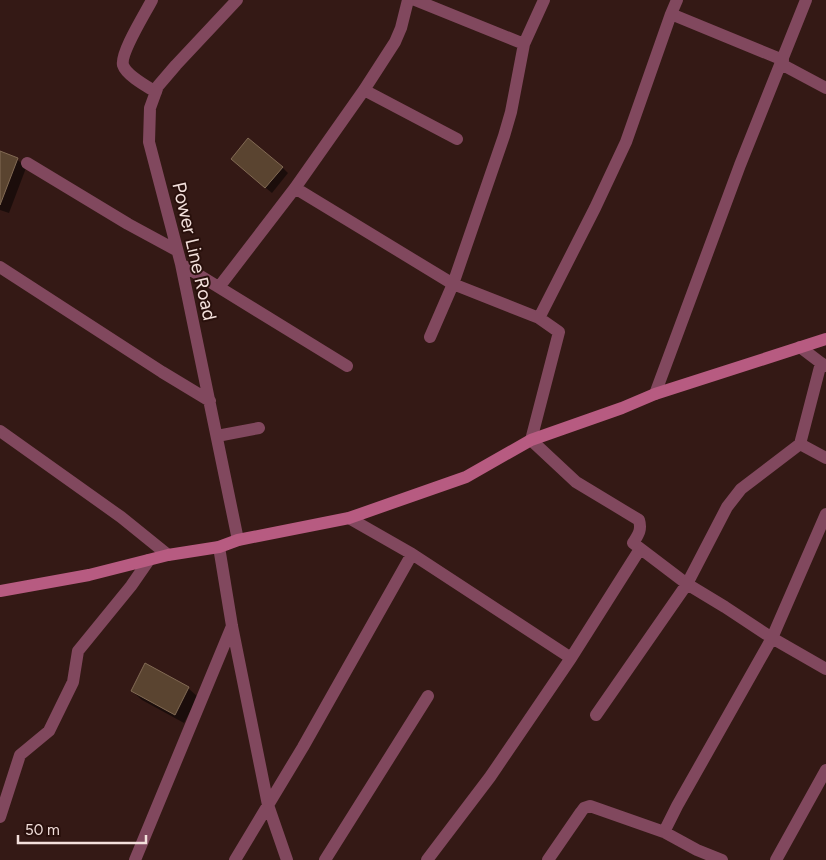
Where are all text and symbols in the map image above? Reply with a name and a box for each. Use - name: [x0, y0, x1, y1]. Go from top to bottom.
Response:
- street label: Power Line Road: [167, 180, 222, 323]
- scale bar: [18, 812, 145, 844]
- text: 50 m: [25, 821, 60, 839]

